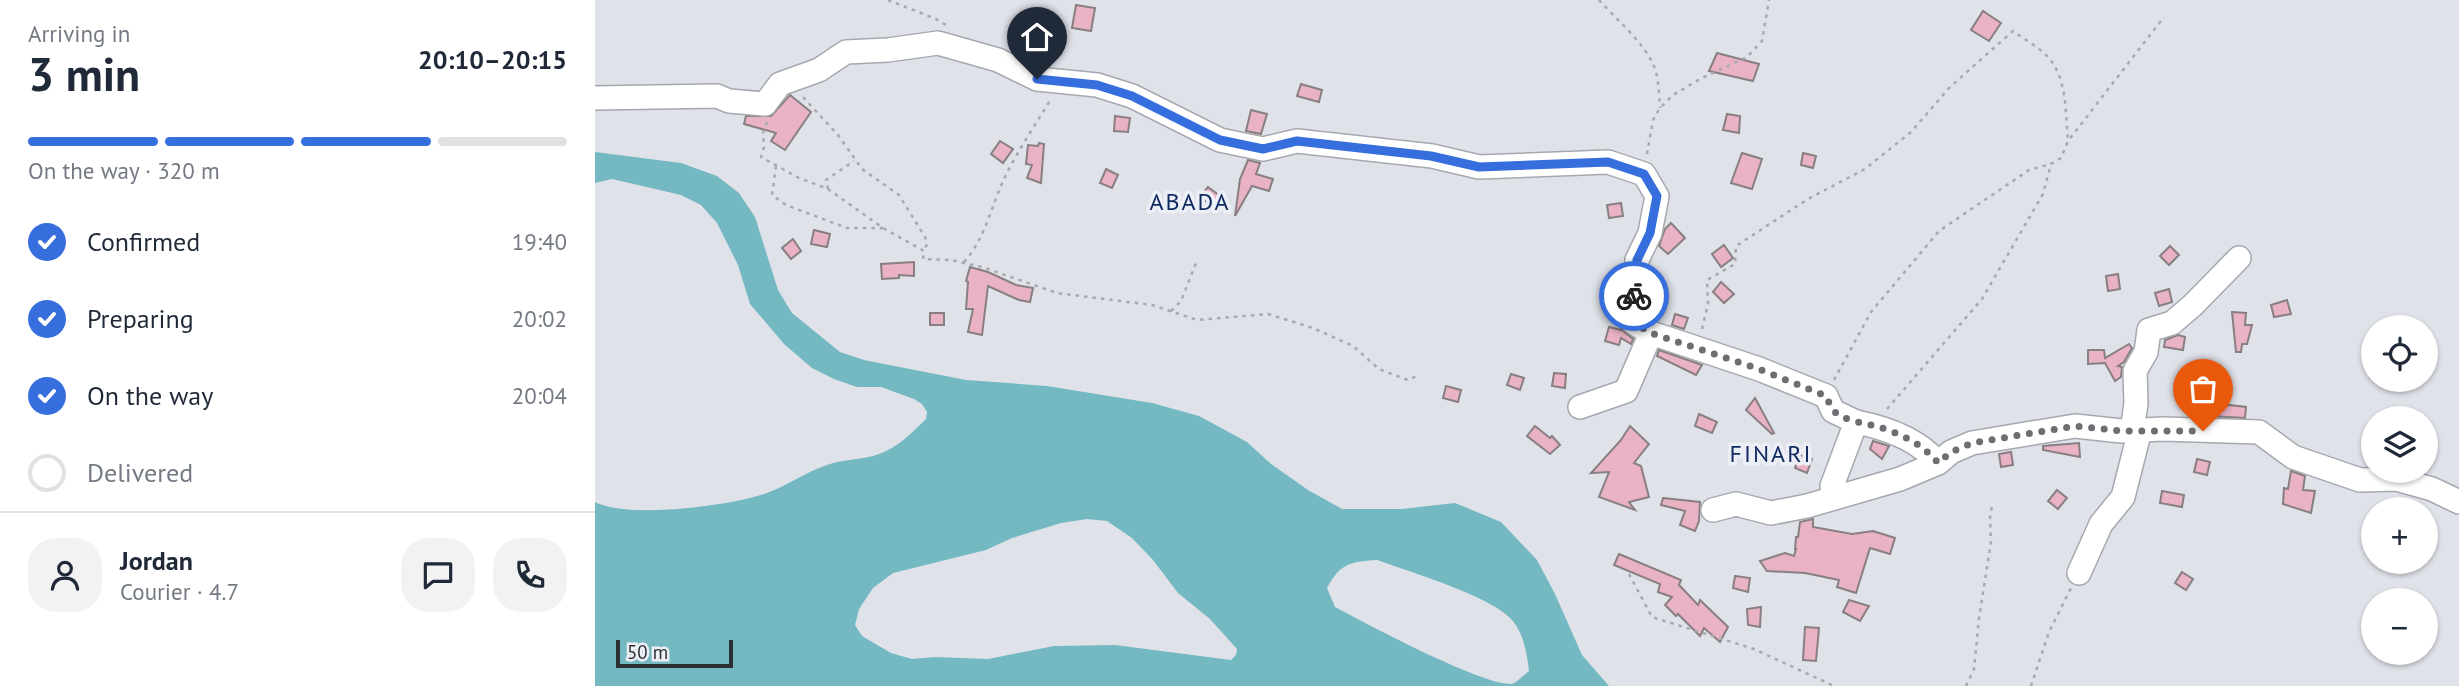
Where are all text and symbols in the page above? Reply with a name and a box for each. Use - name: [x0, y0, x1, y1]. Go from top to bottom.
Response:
- pin: [1007, 7, 1067, 79]
- icon: home: [1018, 18, 1056, 56]
- text: Arriving in: [28, 19, 130, 48]
- text: 20:10–20:15: [418, 43, 567, 76]
- text: 3 min: [28, 44, 140, 104]
- text: On the way · 320 m: [28, 156, 220, 185]
- district label: ABADA: [1149, 186, 1231, 217]
- icon: check: [28, 223, 66, 261]
- text: Confirmed: [87, 225, 200, 258]
- text: 19:40: [512, 227, 567, 256]
- courier: [1599, 261, 1669, 331]
- icon: bike: [1615, 277, 1653, 315]
- icon: check: [28, 300, 66, 338]
- text: Preparing: [87, 302, 194, 335]
- text: 20:02: [512, 304, 567, 333]
- map controls: [2361, 315, 2438, 665]
- button: locate: [2361, 315, 2438, 392]
- pin: [2173, 359, 2233, 431]
- icon: bag: [2184, 370, 2222, 408]
- icon: check: [28, 377, 66, 415]
- text: On the way: [87, 379, 213, 412]
- text: 20:04: [512, 381, 567, 410]
- button: layers: [2361, 406, 2438, 483]
- district label: FINARI: [1730, 438, 1812, 469]
- text: Delivered: [87, 456, 193, 489]
- button: +: [2361, 497, 2438, 574]
- button: person: [28, 538, 102, 612]
- button: chat: [401, 538, 475, 612]
- button: phone: [493, 538, 567, 612]
- text: Jordan: [120, 544, 193, 577]
- text: Courier · 4.7: [120, 577, 239, 606]
- button: −: [2361, 588, 2438, 665]
- scale bar: [616, 637, 733, 669]
- text: 50 m: [627, 640, 668, 664]

